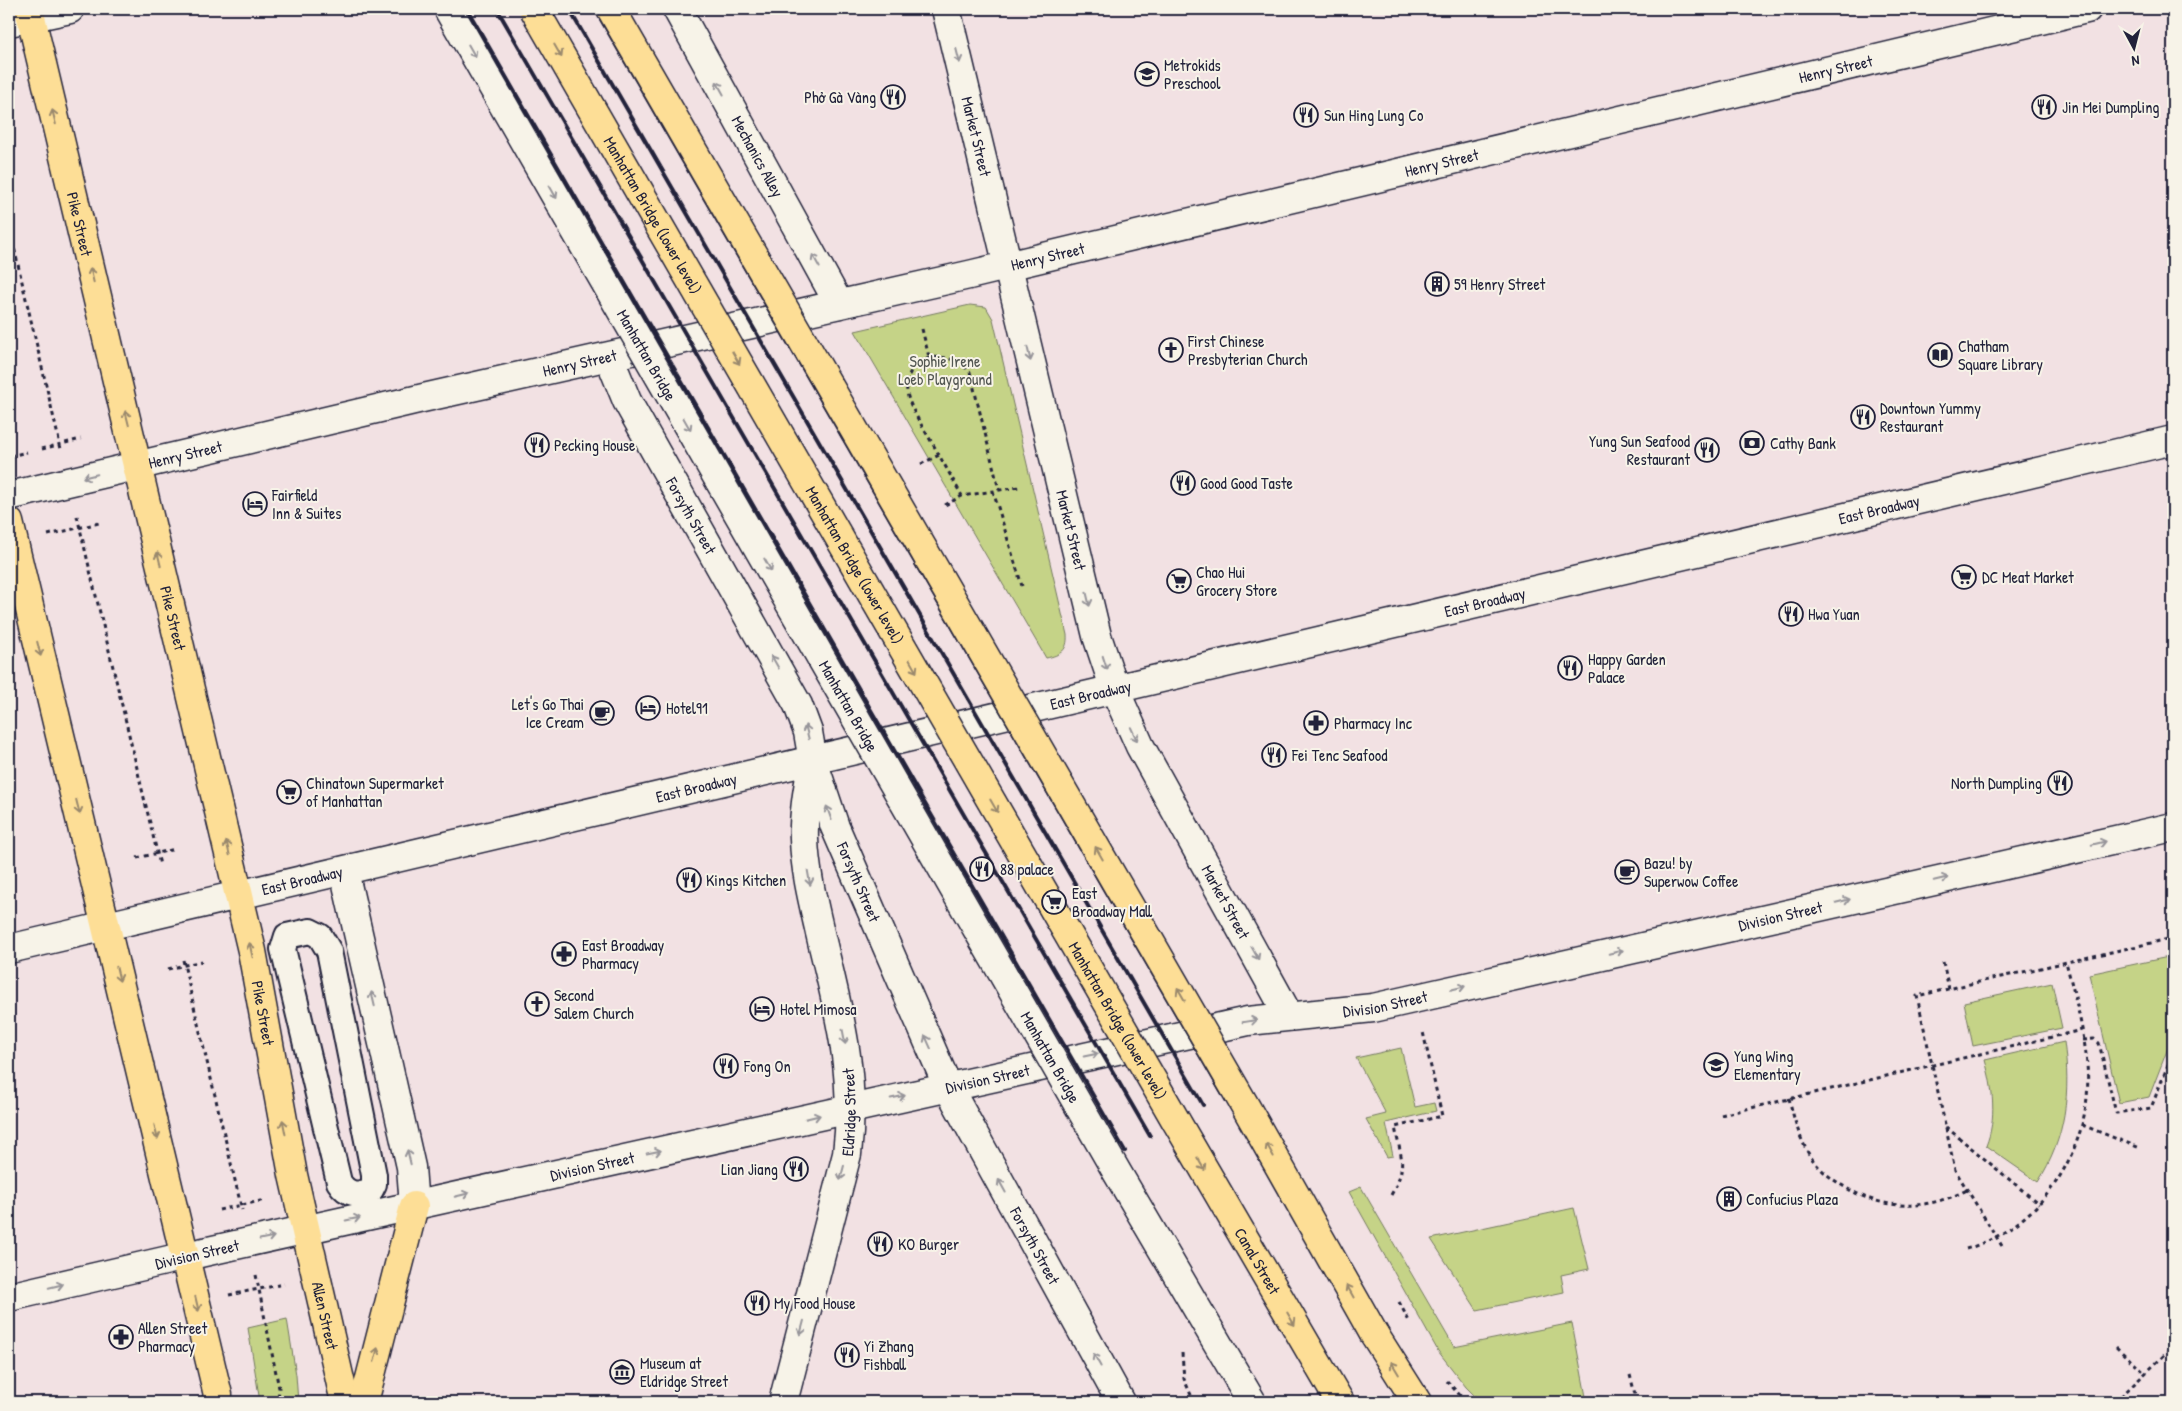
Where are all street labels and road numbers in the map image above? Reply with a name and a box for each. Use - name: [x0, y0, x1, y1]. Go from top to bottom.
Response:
- street label: Henry Street: [1797, 49, 1875, 88]
- street label: Market Street: [956, 94, 997, 179]
- street label: Mechanics Alley: [727, 112, 789, 201]
- street label: Manhattan Bridge (lower level): [599, 132, 707, 298]
- street label: Henry Street: [1403, 143, 1481, 182]
- street label: Pike Street: [62, 190, 98, 259]
- street label: Henry Street: [1009, 237, 1087, 276]
- street label: Manhattan Bridge: [612, 305, 682, 405]
- street label: Henry Street: [541, 344, 619, 382]
- street label: Henry Street: [146, 435, 225, 474]
- street label: Forsyth Street: [661, 472, 722, 558]
- street label: Manhattan Bridge (lower level): [801, 482, 909, 648]
- street label: Market Street: [1051, 488, 1092, 573]
- street label: East Broadway: [1836, 489, 1922, 529]
- street label: East Broadway: [1442, 582, 1528, 622]
- street label: Pike Street: [155, 584, 192, 653]
- street label: Manhattan Bridge: [814, 656, 884, 756]
- street label: East Broadway: [1048, 674, 1133, 715]
- street label: East Broadway: [654, 767, 739, 808]
- street label: Forsyth Street: [831, 838, 886, 926]
- street label: East Broadway: [259, 860, 345, 900]
- street label: Market Street: [1197, 861, 1255, 943]
- street label: Division Street: [1736, 896, 1825, 936]
- street label: Manhattan Bridge (lower level): [1064, 938, 1172, 1103]
- street label: Pike Street: [247, 979, 280, 1048]
- street label: Division Street: [1342, 985, 1430, 1022]
- street label: Manhattan Bridge: [1016, 1007, 1086, 1107]
- street label: Division Street: [943, 1059, 1032, 1099]
- street label: Eldridge Street: [836, 1067, 861, 1157]
- street label: Division Street: [548, 1146, 637, 1186]
- street label: Forsyth Street: [1005, 1202, 1065, 1289]
- street label: Canal Street: [1230, 1223, 1286, 1299]
- street label: Division Street: [153, 1234, 242, 1274]
- street label: Allen Street: [307, 1279, 344, 1352]

